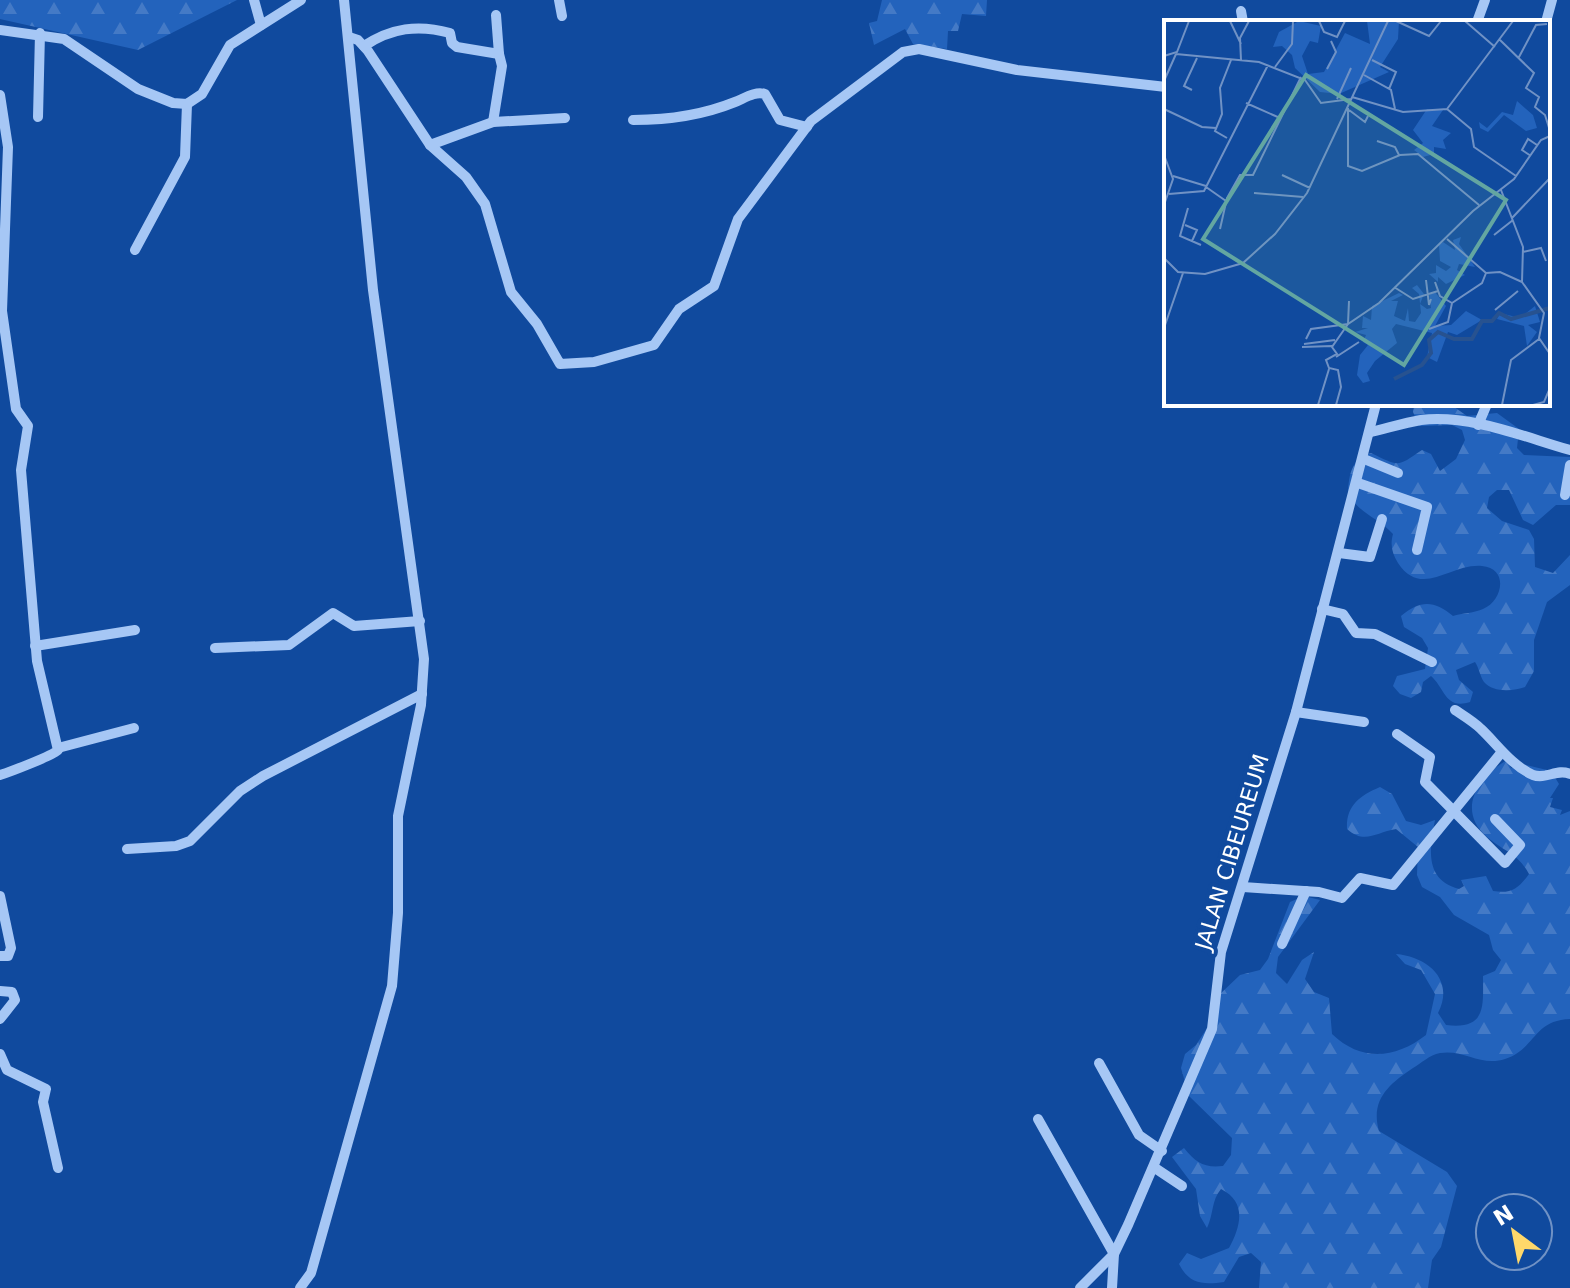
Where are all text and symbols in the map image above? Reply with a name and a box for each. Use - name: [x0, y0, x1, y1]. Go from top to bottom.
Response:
- inset map: [1164, 20, 1550, 406]
- street label: JALAN CIBEUREUM: [1190, 751, 1274, 955]
- north arrow: [1474, 1192, 1554, 1272]
- text: N: [1489, 1200, 1518, 1231]

